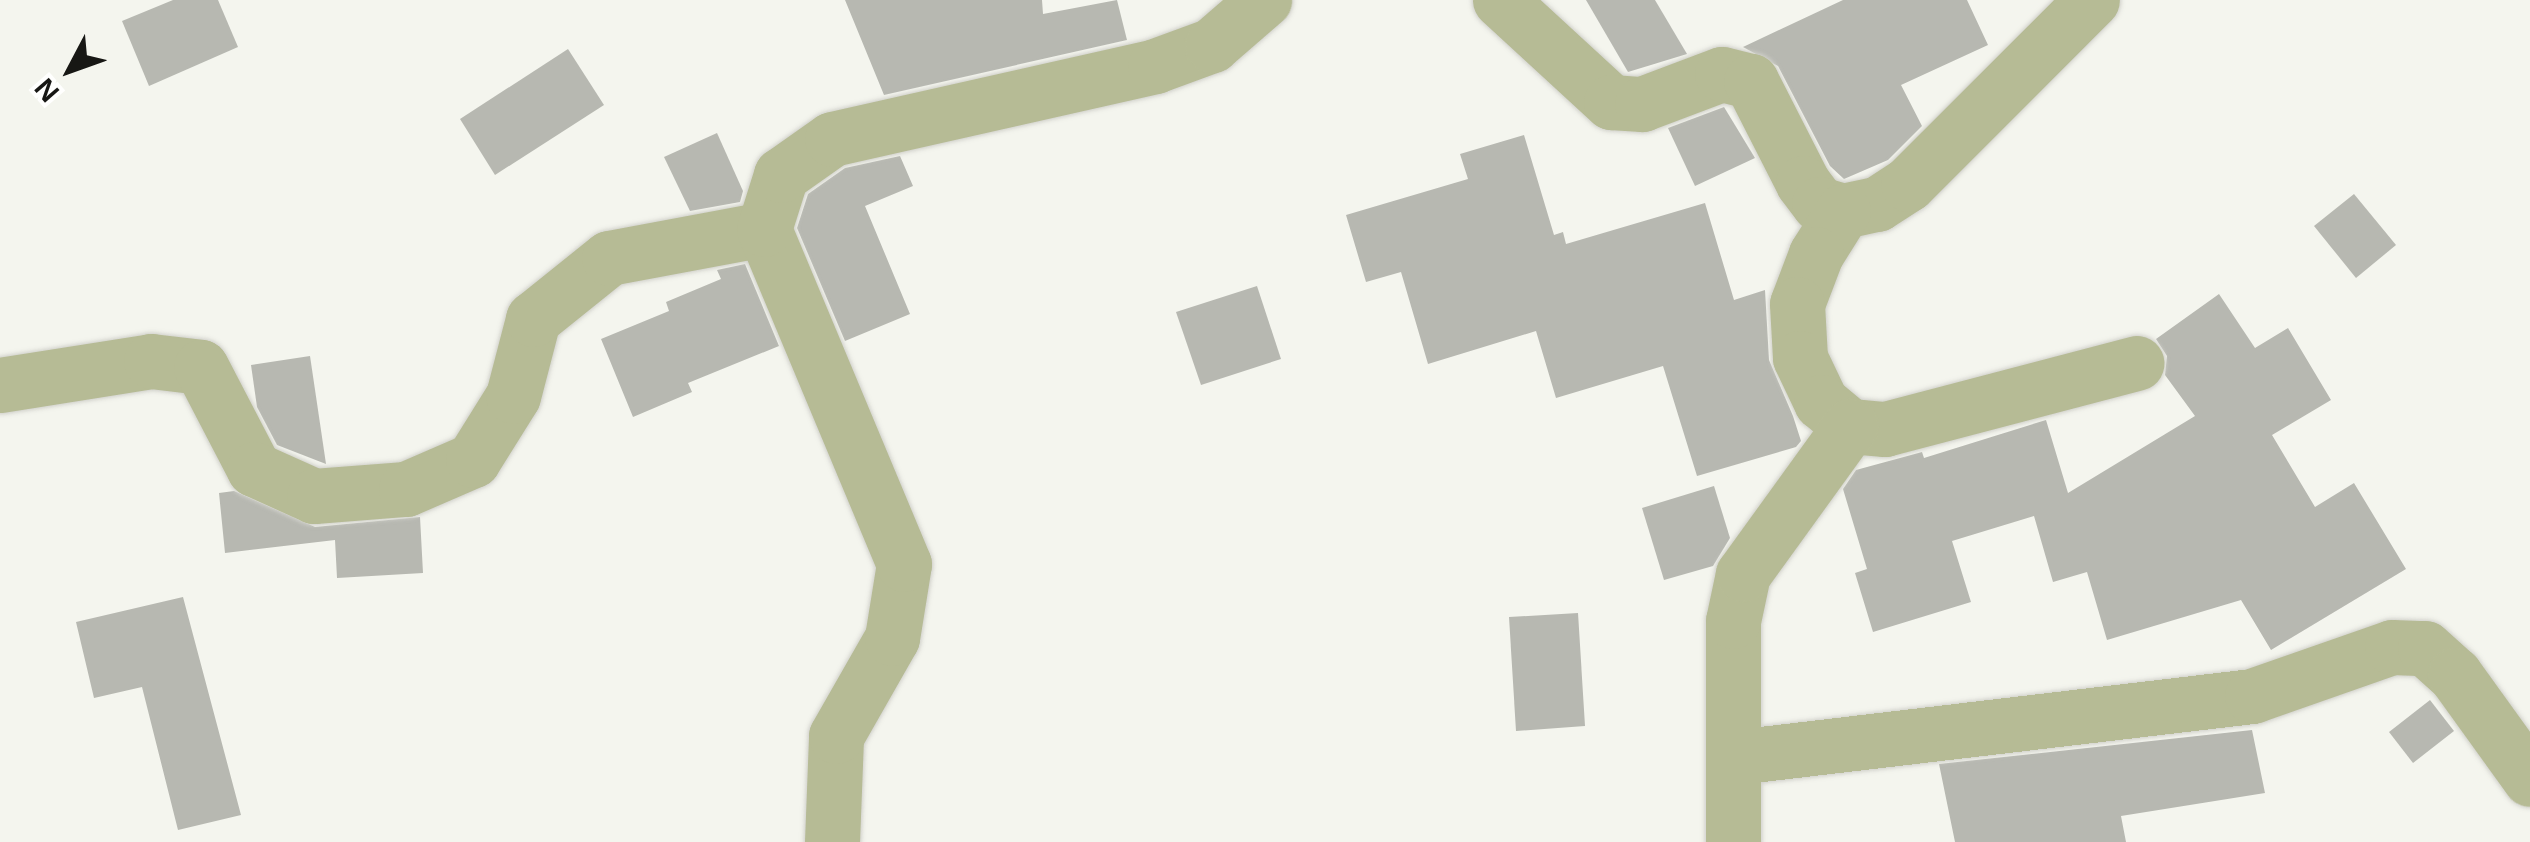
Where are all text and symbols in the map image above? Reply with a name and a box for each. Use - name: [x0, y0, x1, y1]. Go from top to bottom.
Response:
- north arrow: [20, 20, 120, 120]
- text: N: [29, 72, 65, 108]

